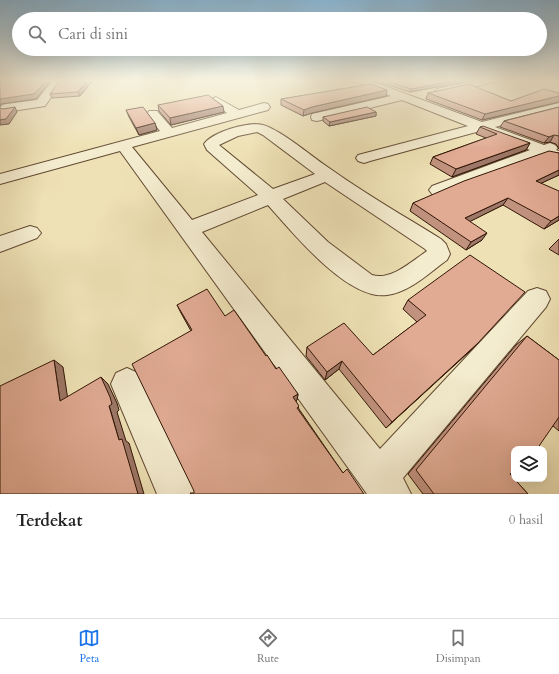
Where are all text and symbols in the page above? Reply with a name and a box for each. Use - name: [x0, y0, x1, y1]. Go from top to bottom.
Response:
- search box: [12, 12, 547, 56]
- icon: search: [26, 23, 48, 45]
- text: Cari di sini: [58, 24, 128, 44]
- map controls: [511, 446, 547, 482]
- button: layers: [511, 446, 547, 482]
- text: Terdekat: [16, 509, 82, 532]
- text: 0 hasil: [509, 511, 543, 529]
- tab: Peta: [78, 627, 100, 666]
- tab: Rute: [257, 627, 279, 666]
- tab: Disimpan: [436, 627, 481, 666]

